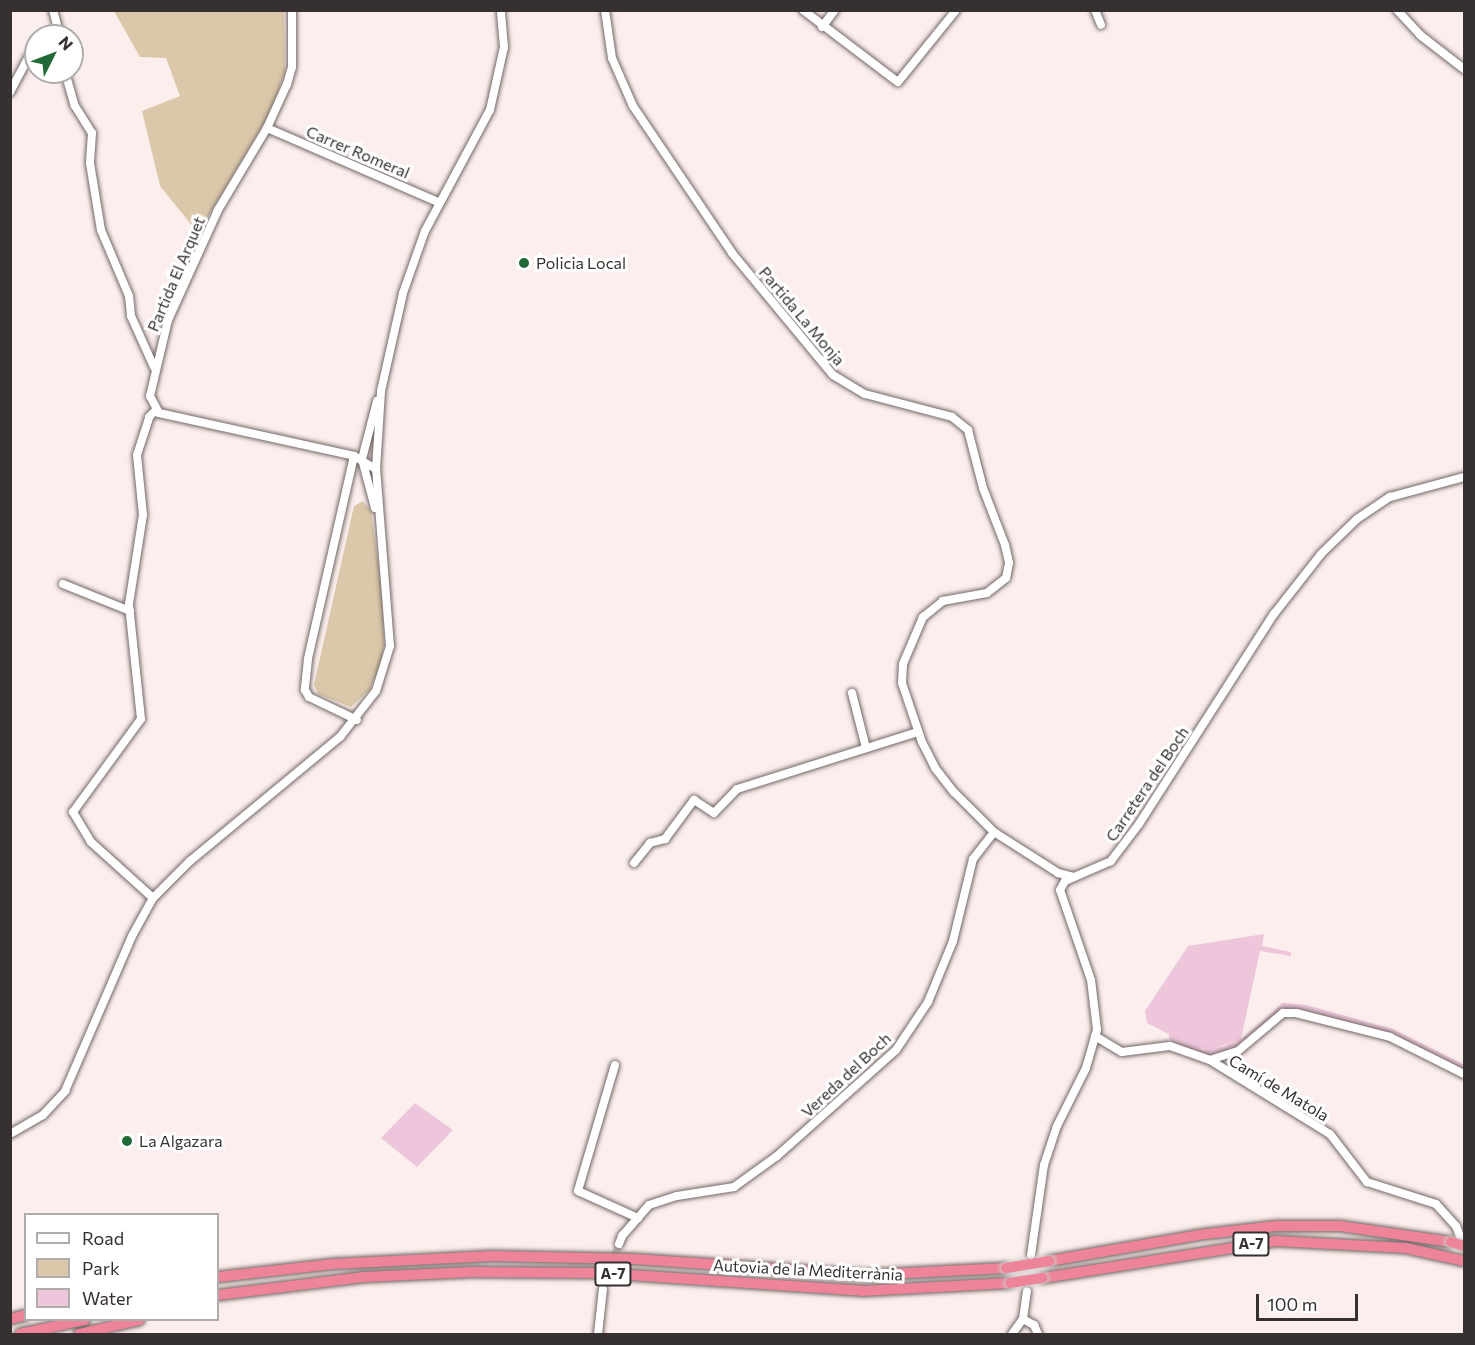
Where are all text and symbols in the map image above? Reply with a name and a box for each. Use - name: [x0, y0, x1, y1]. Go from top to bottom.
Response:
- north arrow: [24, 24, 84, 84]
- text: N: [55, 32, 77, 54]
- street label: Carrer Romeral: [303, 122, 413, 182]
- street label: Partida El Arquet: [143, 214, 209, 334]
- place label: Policia Local: [536, 253, 626, 273]
- marker: Policia Local: [517, 256, 531, 270]
- street label: Partida La Monja: [755, 263, 849, 369]
- street label: Carretera del Boch: [1101, 723, 1193, 845]
- street label: Vereda del Boch: [797, 1029, 895, 1121]
- street label: Camí de Matola: [1226, 1051, 1332, 1125]
- place label: La Algazara: [139, 1131, 223, 1151]
- marker: La Algazara: [120, 1134, 134, 1148]
- legend: [24, 1213, 219, 1321]
- text: Road: [82, 1227, 124, 1249]
- road number: A-7: [1232, 1232, 1270, 1256]
- street label: Autovia de la Mediterrània: [713, 1255, 903, 1285]
- text: Park: [82, 1257, 120, 1279]
- road number: A-7: [594, 1262, 632, 1286]
- scale bar: [1259, 1282, 1361, 1320]
- text: Water: [82, 1287, 133, 1309]
- text: 100 m: [1267, 1293, 1317, 1315]

